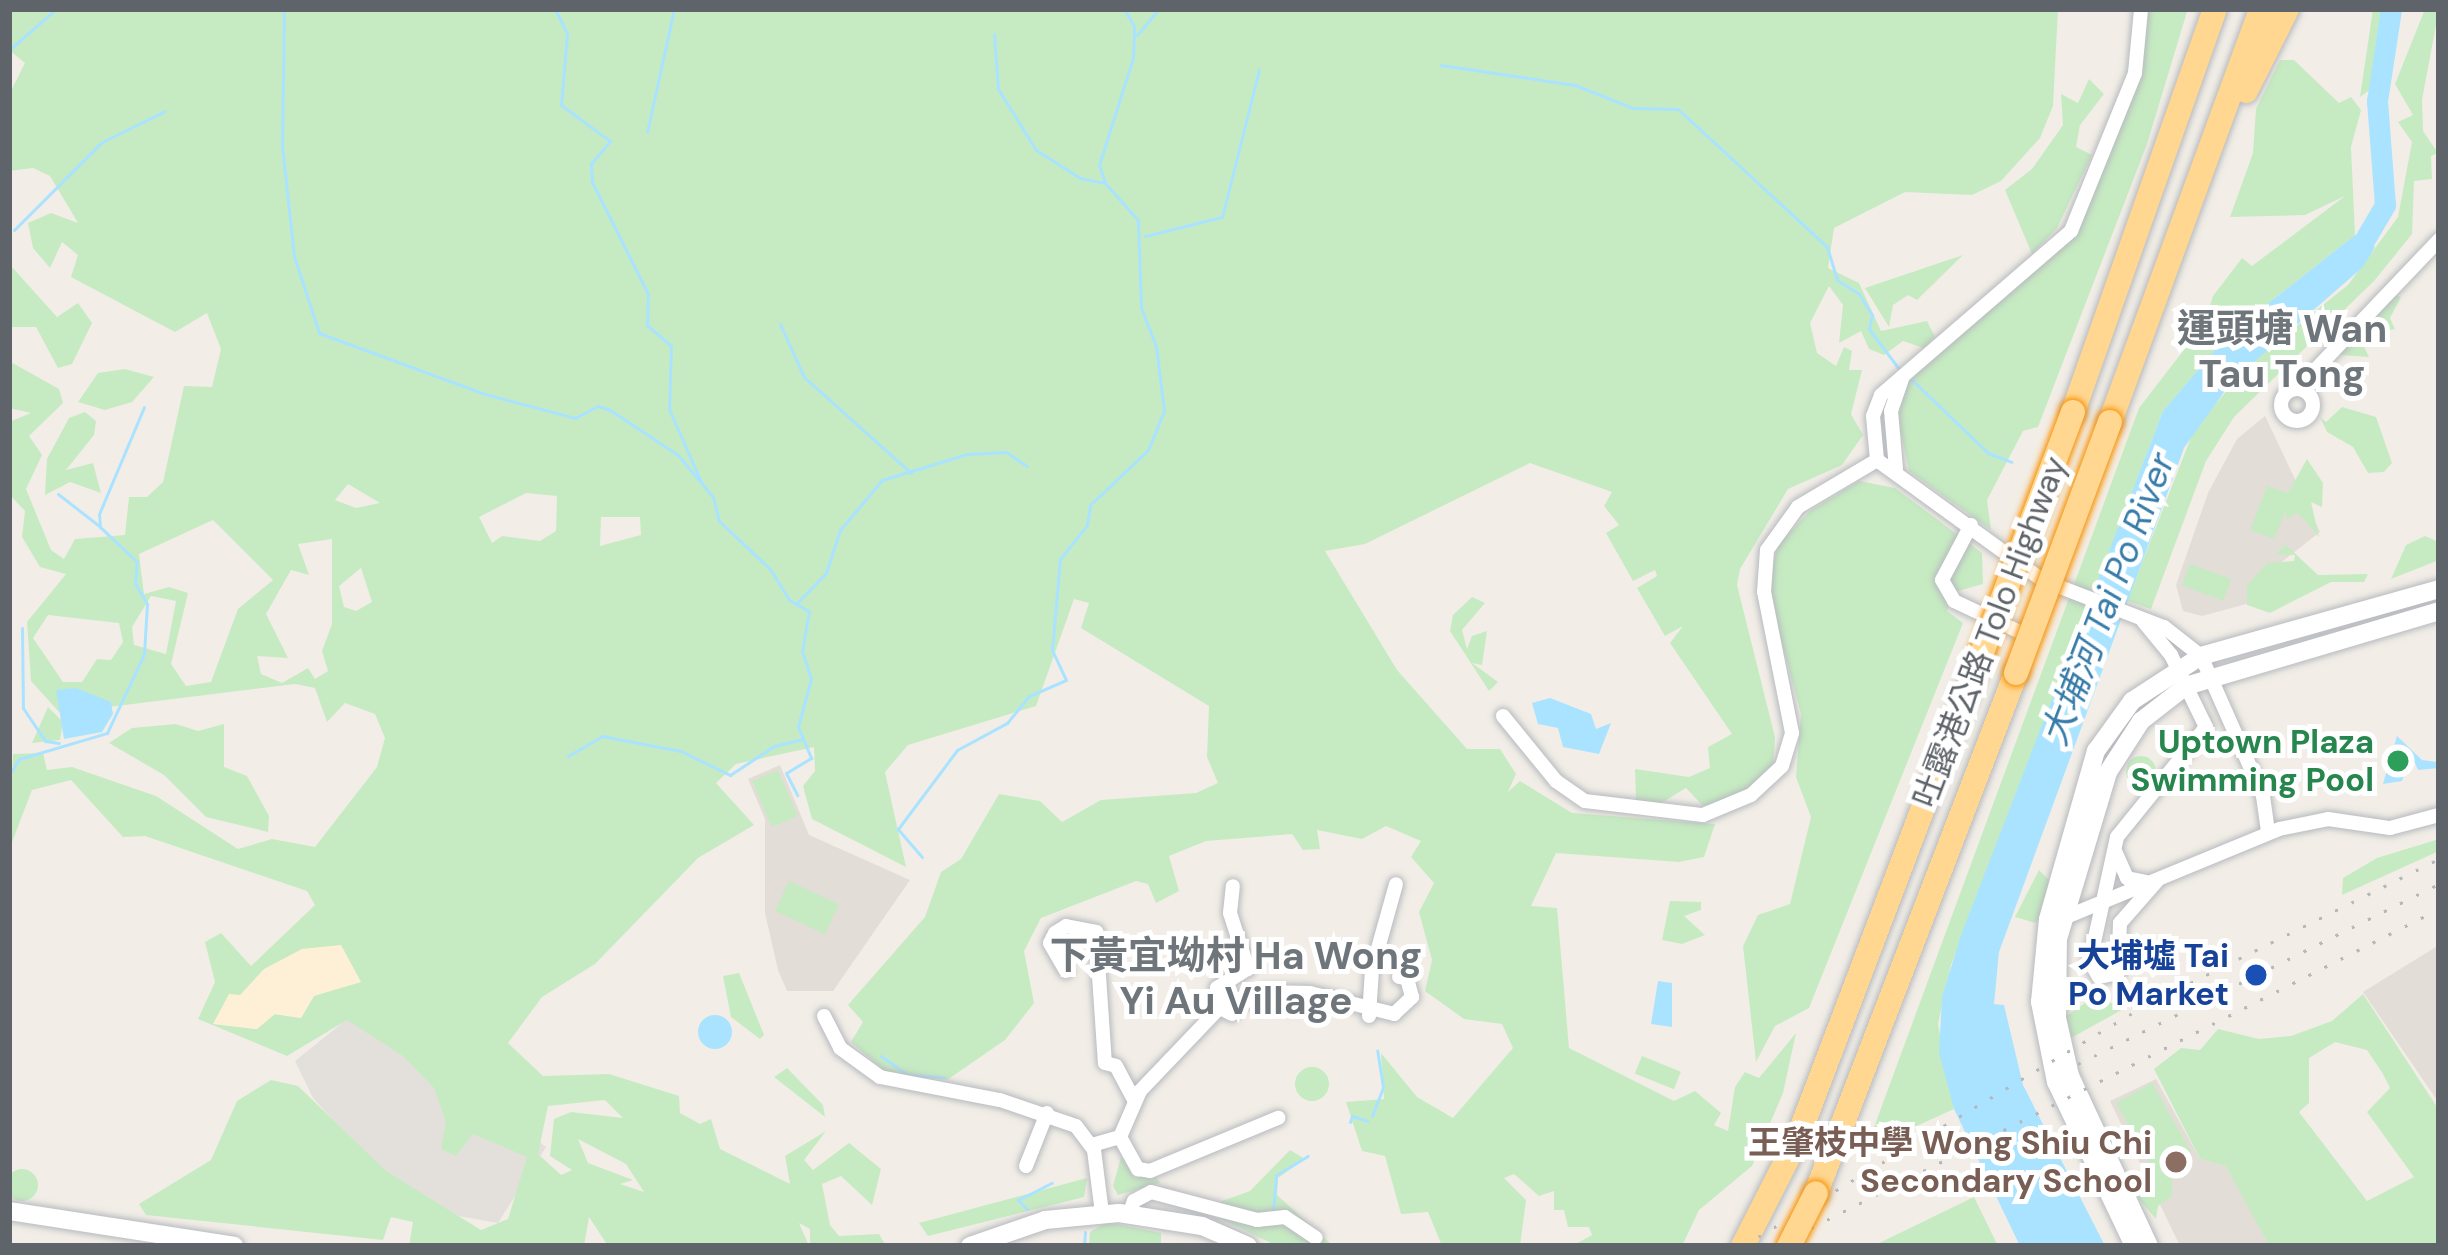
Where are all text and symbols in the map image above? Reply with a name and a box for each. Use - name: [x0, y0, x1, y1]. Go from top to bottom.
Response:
- district label: 運頭塘 Wan Tau Tong: [2177, 307, 2387, 398]
- water label: 大埔河 Tai Po River: [2032, 447, 2184, 751]
- street label: 吐露港公路 Tolo Highway: [1905, 451, 2075, 813]
- place label: Uptown Plaza Swimming Pool: [2131, 722, 2374, 800]
- marker: Uptown Plaza Swimming Pool: [2385, 748, 2411, 774]
- district label: 下黃宜坳村 Ha Wong Yi Au Village: [1050, 934, 1422, 1025]
- place label: 大埔墟 Tai Po Market: [2068, 936, 2229, 1014]
- marker: 大埔墟 Tai Po Market: [2240, 959, 2272, 991]
- place label: 王肇枝中學 Wong Shiu Chi Secondary School: [1748, 1123, 2152, 1201]
- marker: 王肇枝中學 Wong Shiu Chi Secondary School: [2163, 1149, 2189, 1175]

